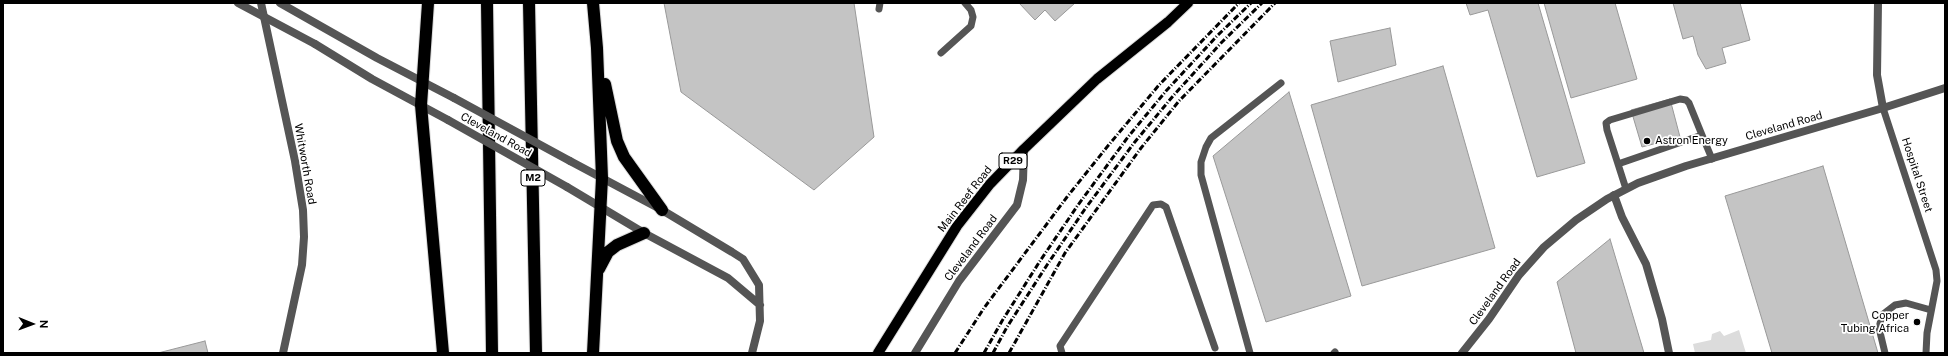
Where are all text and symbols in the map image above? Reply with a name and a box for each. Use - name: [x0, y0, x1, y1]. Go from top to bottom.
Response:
- street label: Cleveland Road: [1744, 109, 1824, 143]
- street label: Cleveland Road: [458, 110, 534, 160]
- street label: Whitworth Road: [291, 122, 319, 206]
- place label: Astron Energy: [1655, 134, 1728, 148]
- marker: Astron Energy: [1642, 136, 1652, 146]
- street label: Hospital Street: [1899, 136, 1935, 214]
- road number: R29: [999, 153, 1027, 169]
- street label: Main Reef Road: [935, 163, 995, 235]
- road number: M2: [521, 170, 545, 186]
- street label: Cleveland Road: [942, 212, 1000, 284]
- street label: Cleveland Road: [1466, 256, 1524, 328]
- north arrow: [12, 304, 52, 344]
- place label: Copper Tubing Africa: [1841, 309, 1909, 335]
- marker: Copper Tubing Africa: [1912, 317, 1922, 327]
- text: N: [38, 320, 50, 329]

